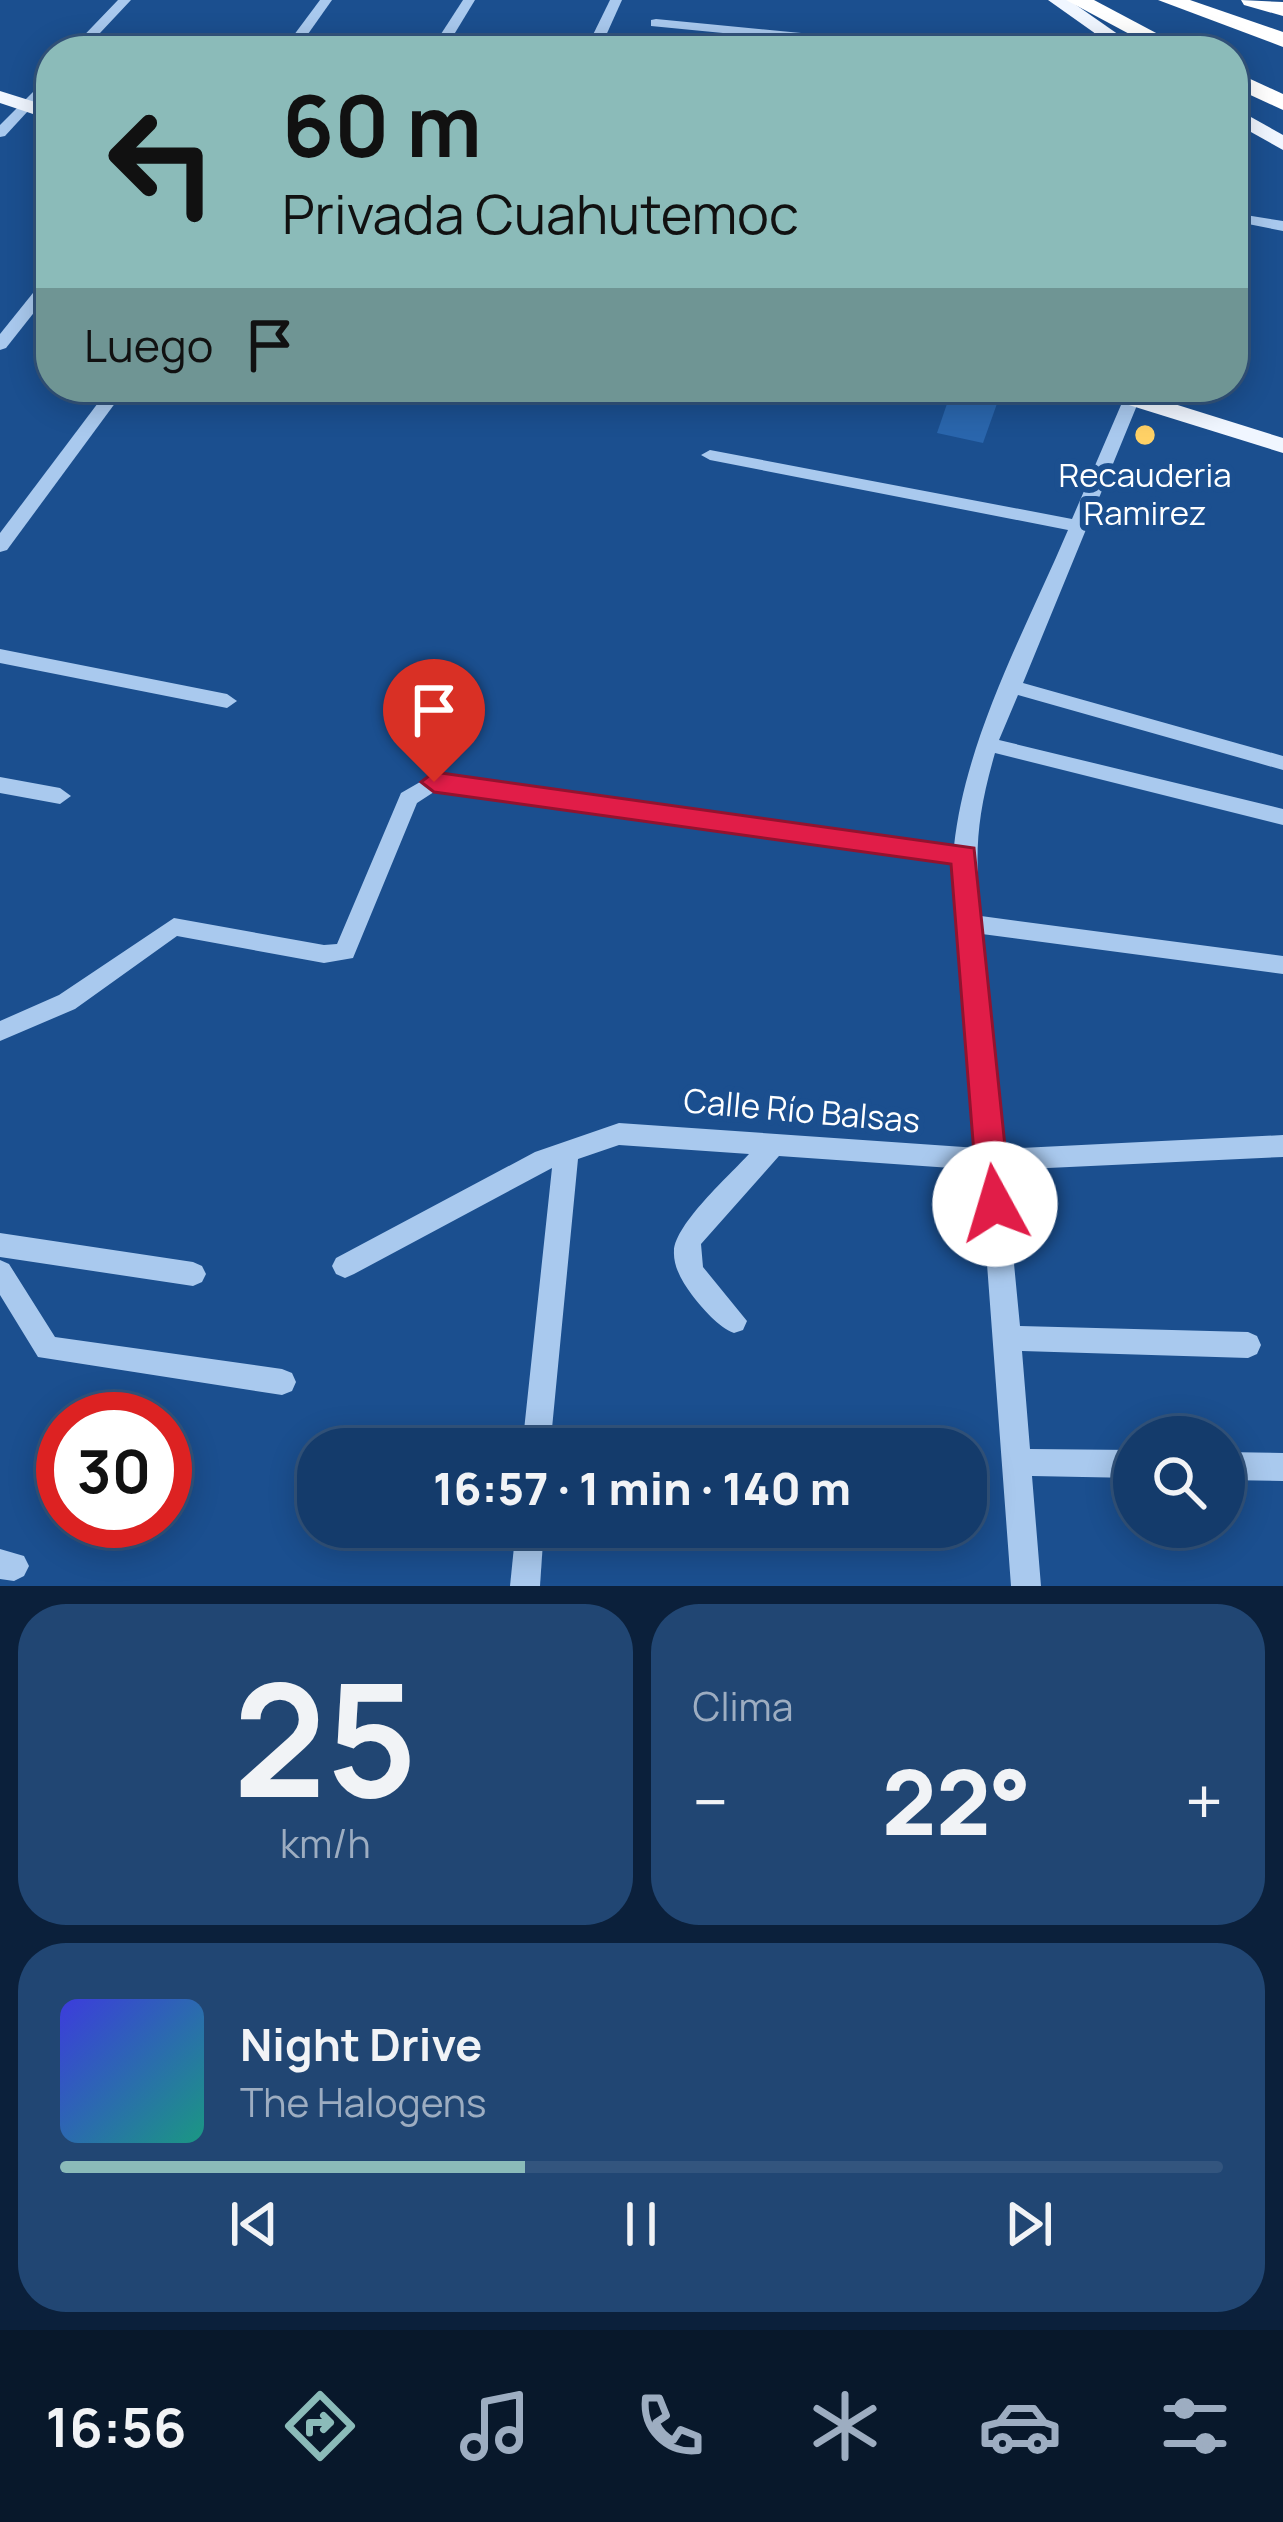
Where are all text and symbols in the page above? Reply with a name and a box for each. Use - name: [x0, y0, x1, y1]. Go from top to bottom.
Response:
- text: 60 m: [282, 67, 482, 182]
- icon: left: [84, 84, 240, 240]
- text: Privada Cuahutemoc: [282, 176, 799, 250]
- icon: arrive: [237, 312, 303, 378]
- text: Luego: [84, 314, 213, 376]
- marker: Recauderia Ramirez: [1132, 422, 1158, 448]
- place label: Recauderia Ramirez: [1059, 452, 1231, 535]
- pin: [383, 659, 485, 782]
- icon: arrive: [401, 677, 467, 743]
- street label: Calle Río Balsas: [682, 1077, 922, 1143]
- position arrow: [932, 1141, 1058, 1267]
- speed limit sign: 30: [36, 1392, 192, 1548]
- map controls: [1113, 1416, 1245, 1548]
- button: search: [1113, 1416, 1245, 1548]
- text: 16:57 · 1 min · 140 m: [433, 1457, 851, 1519]
- text: 25: [233, 1631, 417, 1844]
- text: Clima: [693, 1679, 793, 1733]
- text: 22°: [882, 1739, 1031, 1862]
- text: −: [693, 1756, 728, 1846]
- text: +: [1185, 1756, 1223, 1846]
- text: km/h: [280, 1816, 371, 1870]
- text: Night Drive: [240, 2013, 482, 2075]
- text: The Halogens: [240, 2075, 487, 2129]
- icon: previous: [221, 2191, 287, 2257]
- icon: pause: [608, 2191, 674, 2257]
- icon: next: [996, 2191, 1062, 2257]
- icon: directions: [278, 2384, 362, 2468]
- icon: music: [453, 2384, 537, 2468]
- icon: phone: [628, 2384, 712, 2468]
- icon: climate: [803, 2384, 887, 2468]
- icon: car: [978, 2384, 1062, 2468]
- icon: filters: [1153, 2384, 1237, 2468]
- text: 16:56: [46, 2389, 186, 2463]

